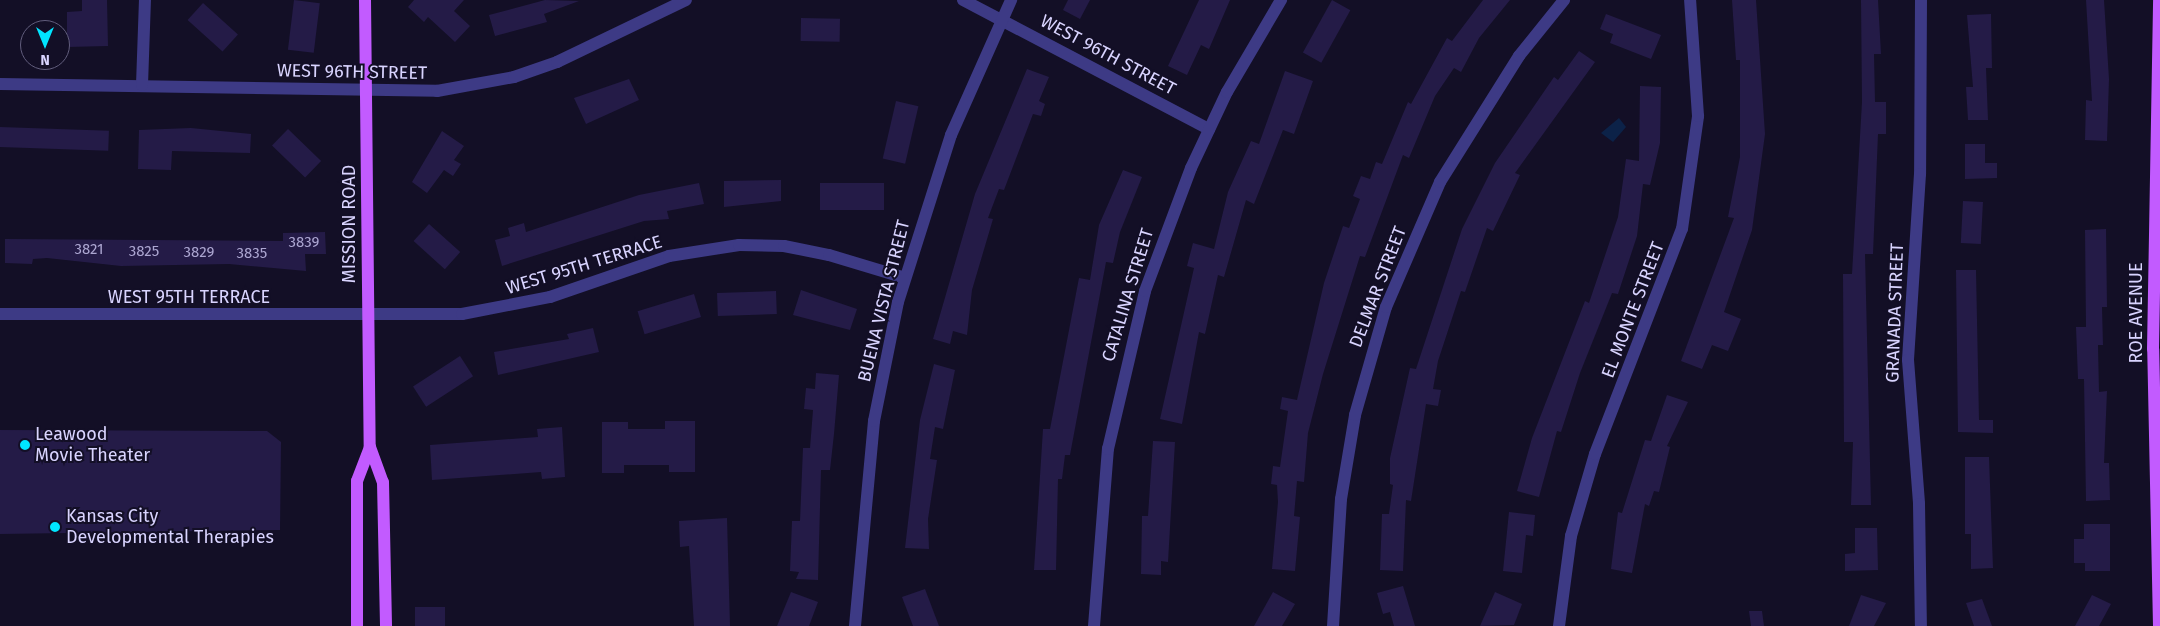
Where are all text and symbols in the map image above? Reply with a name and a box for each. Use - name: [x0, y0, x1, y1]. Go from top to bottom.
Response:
- street label: WEST 96TH STREET: [1037, 10, 1179, 100]
- north arrow: [20, 20, 70, 70]
- text: N: [40, 51, 50, 68]
- street label: WEST 96TH STREET: [277, 60, 427, 84]
- street label: MISSION ROAD: [338, 165, 360, 283]
- street label: BUENA VISTA STREET: [853, 218, 915, 384]
- street label: DELMAR STREET: [1345, 223, 1411, 351]
- street label: CATALINA STREET: [1097, 226, 1159, 364]
- street label: WEST 95TH TERRACE: [503, 231, 665, 299]
- house number: 3839: [289, 234, 319, 252]
- street label: EL MONTE STREET: [1597, 239, 1669, 381]
- house number: 3821: [74, 241, 104, 259]
- house number: 3825: [129, 243, 159, 261]
- street label: GRANADA STREET: [1882, 243, 1908, 383]
- house number: 3829: [184, 244, 214, 262]
- house number: 3835: [237, 245, 267, 263]
- street label: ROE AVENUE: [2125, 262, 2147, 364]
- street label: WEST 95TH TERRACE: [108, 286, 270, 308]
- place label: Leawood Movie Theater: [35, 424, 150, 466]
- marker: Leawood Movie Theater: [19, 439, 31, 451]
- place label: Kansas City Developmental Therapies: [66, 506, 274, 548]
- marker: Kansas City Developmental Therapies: [48, 520, 62, 534]

